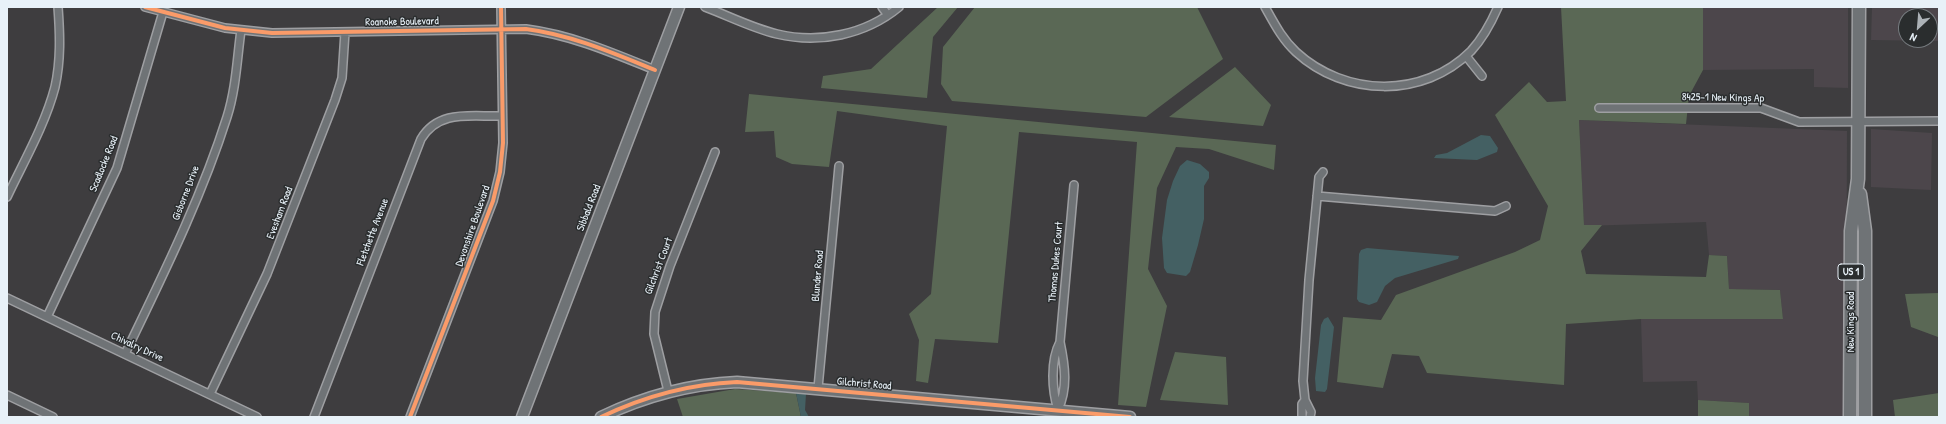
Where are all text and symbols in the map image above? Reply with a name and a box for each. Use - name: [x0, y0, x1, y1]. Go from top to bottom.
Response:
- north arrow: [1898, 8, 1938, 48]
- street label: Roanoke Boulevard: [365, 15, 439, 29]
- text: N: [1907, 30, 1919, 45]
- street label: 8425-1 New Kings Ap: [1682, 91, 1764, 105]
- street label: Scadlocke Road: [87, 134, 121, 194]
- street label: Gisborne Drive: [169, 164, 203, 222]
- street label: Sibbald Road: [574, 183, 604, 233]
- street label: Devonshire Boulevard: [453, 184, 493, 268]
- street label: Evesham Road: [264, 185, 296, 241]
- street label: Fletchette Avenue: [354, 197, 392, 267]
- street label: Thomas Dukes Court: [1046, 221, 1066, 303]
- street label: Gilchrist Court: [642, 236, 676, 296]
- street label: Blunder Road: [809, 250, 827, 302]
- road number: US 1: [1838, 264, 1864, 280]
- street label: New Kings Road: [1844, 292, 1858, 352]
- street label: Chivalry Drive: [108, 329, 166, 365]
- street label: Gilchrist Road: [836, 375, 892, 393]

